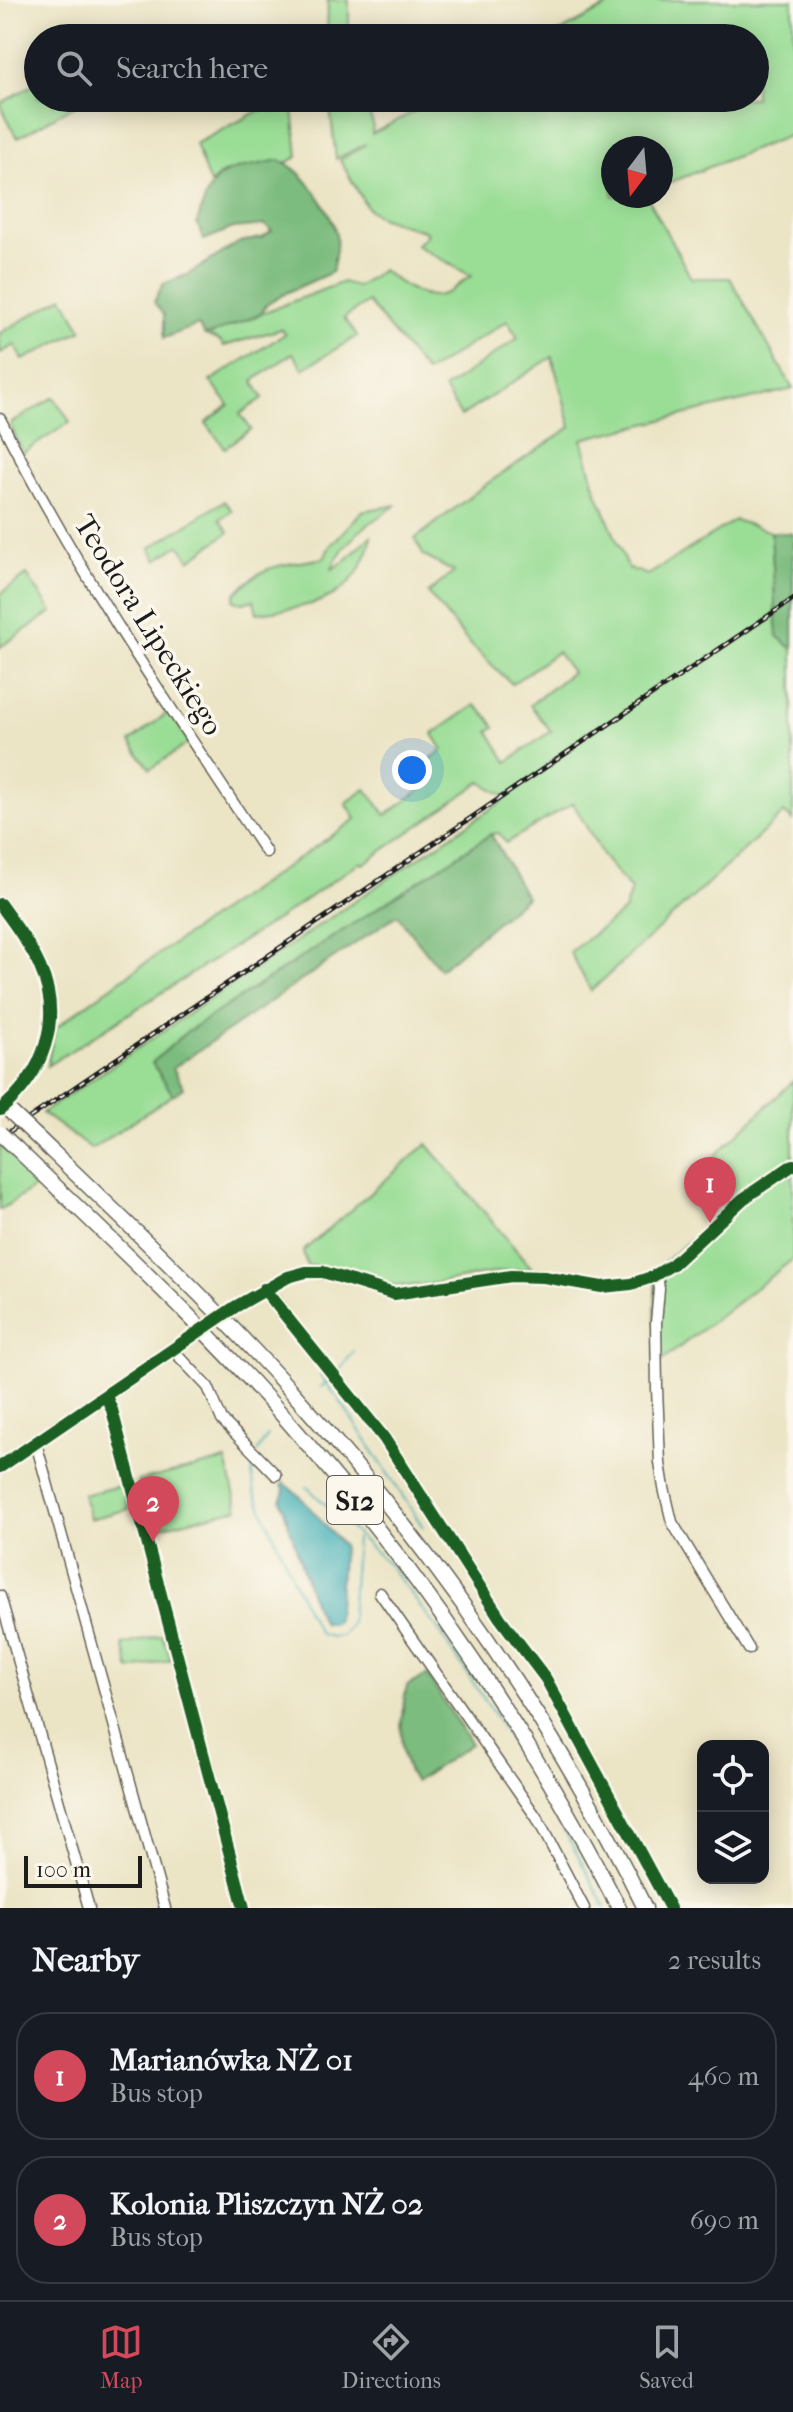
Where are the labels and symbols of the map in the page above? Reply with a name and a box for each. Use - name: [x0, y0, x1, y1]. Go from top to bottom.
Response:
- north arrow: [601, 136, 673, 208]
- street label: Teodora Lipeckiego: [67, 509, 231, 742]
- your location: [392, 750, 432, 790]
- pin: 1: [684, 1157, 736, 1223]
- pin: 2: [127, 1476, 179, 1542]
- road number: S12: [327, 1476, 383, 1524]
- scale bar: [24, 1852, 142, 1888]

